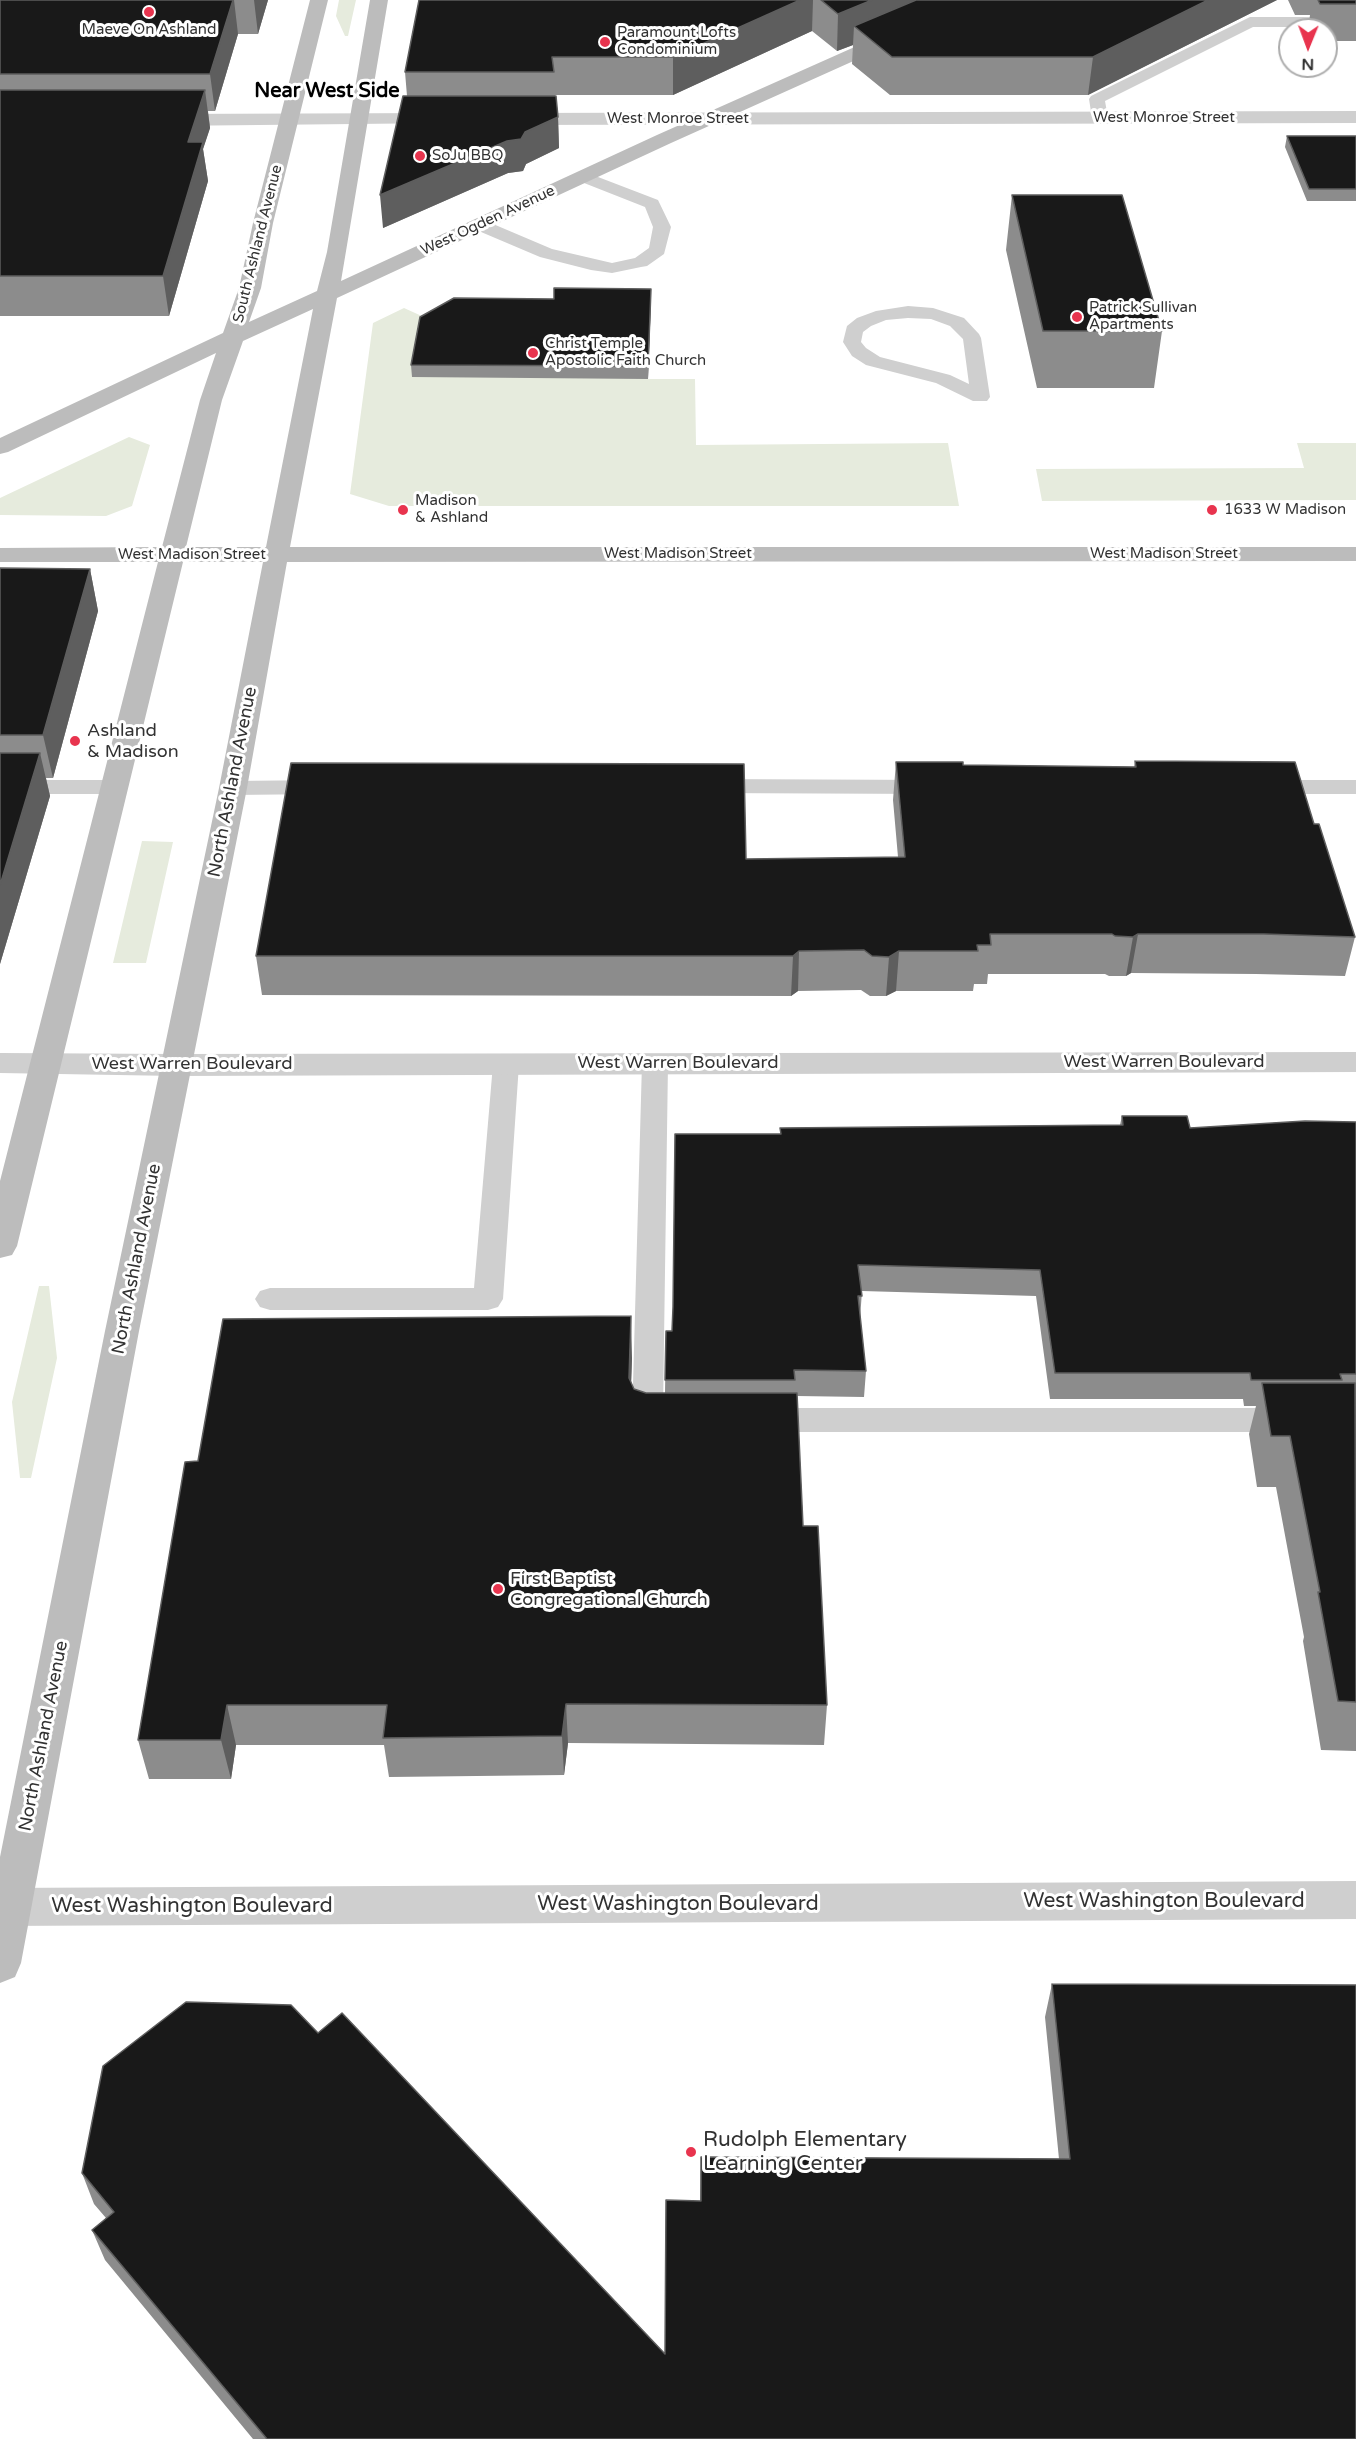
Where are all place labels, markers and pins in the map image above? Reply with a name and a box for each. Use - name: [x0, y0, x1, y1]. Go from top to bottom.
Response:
- marker: Maeve On Ashland: [142, 5, 156, 19]
- place label: Maeve On Ashland: [82, 21, 216, 39]
- place label: Paramount Lofts Condominium: [617, 24, 736, 59]
- marker: Paramount Lofts Condominium: [598, 35, 612, 49]
- place label: SoJu BBQ: [432, 147, 503, 165]
- marker: SoJu BBQ: [413, 149, 427, 163]
- place label: Patrick Sullivan Apartments: [1089, 299, 1197, 334]
- marker: Patrick Sullivan Apartments: [1070, 310, 1084, 324]
- place label: Christ Temple Apostolic Faith Church: [545, 335, 706, 370]
- marker: Christ Temple Apostolic Faith Church: [526, 346, 540, 360]
- place label: Madison & Ashland: [415, 492, 488, 527]
- place label: 1633 W Madison: [1224, 501, 1346, 519]
- marker: Madison & Ashland: [396, 503, 410, 517]
- marker: 1633 W Madison: [1205, 503, 1219, 517]
- place label: Ashland & Madison: [87, 720, 179, 762]
- marker: Ashland & Madison: [68, 734, 82, 748]
- place label: First Baptist Congregational Church: [510, 1568, 708, 1610]
- marker: First Baptist Congregational Church: [491, 1582, 505, 1596]
- place label: Rudolph Elementary Learning Center: [703, 2127, 907, 2177]
- marker: Rudolph Elementary Learning Center: [684, 2145, 698, 2159]

